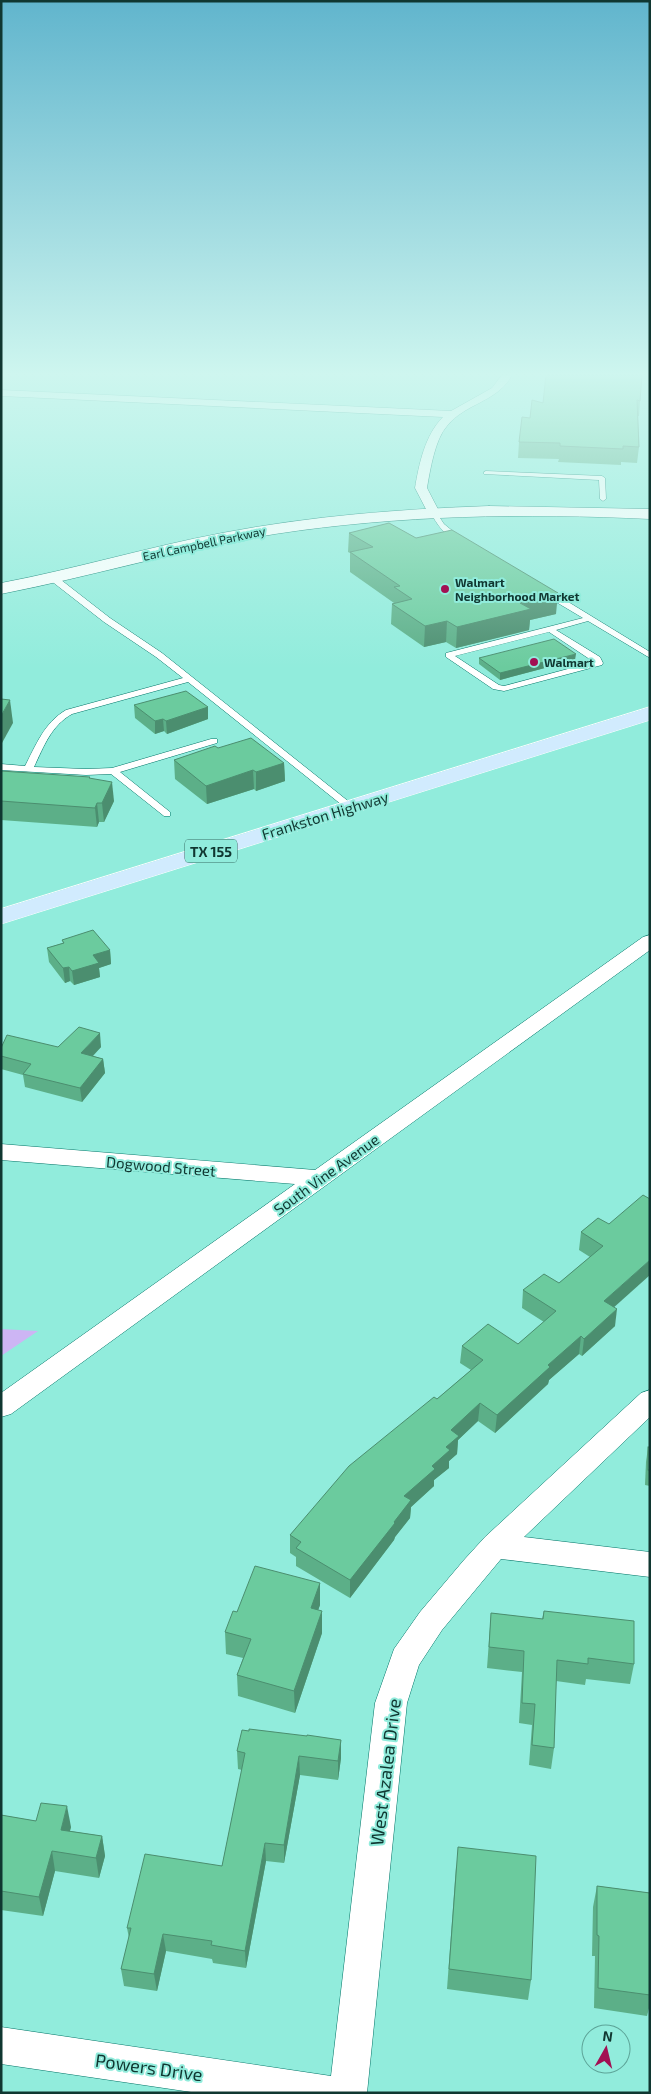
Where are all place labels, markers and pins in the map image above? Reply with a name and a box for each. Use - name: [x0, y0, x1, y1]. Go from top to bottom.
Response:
- place label: Walmart Neighborhood Market: [455, 575, 580, 603]
- marker: Walmart Neighborhood Market: [439, 583, 451, 595]
- place label: Walmart: [544, 655, 594, 669]
- marker: Walmart: [528, 656, 540, 668]

